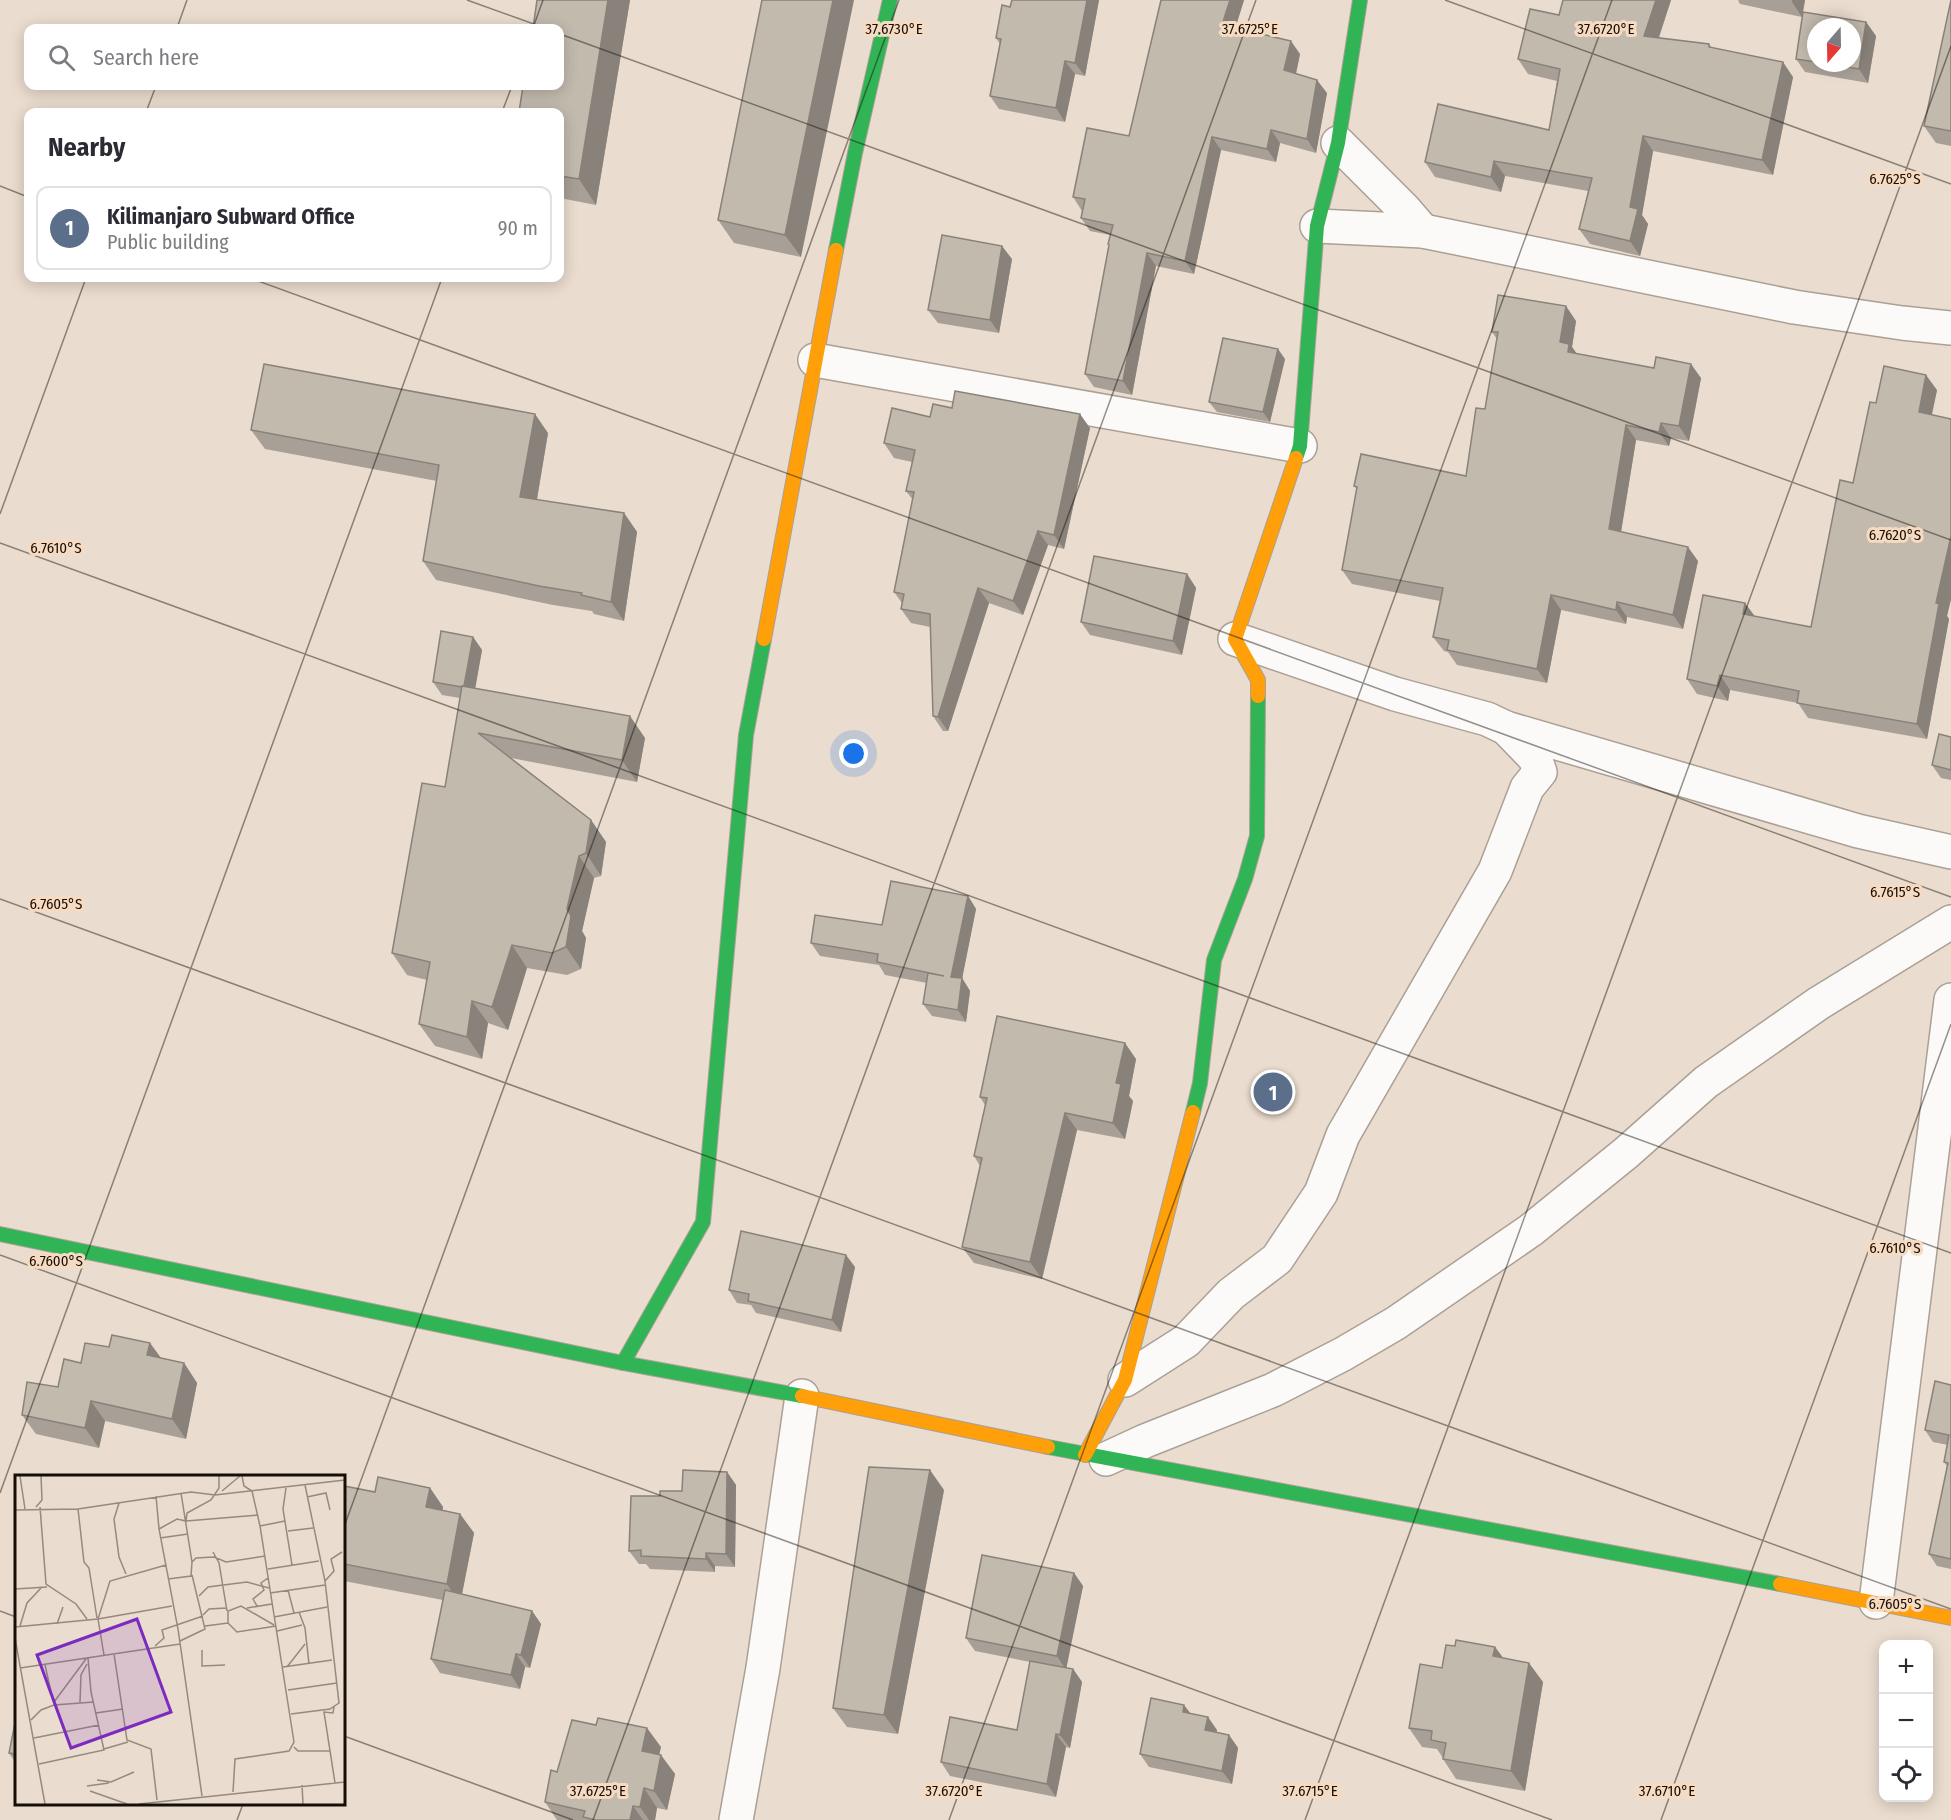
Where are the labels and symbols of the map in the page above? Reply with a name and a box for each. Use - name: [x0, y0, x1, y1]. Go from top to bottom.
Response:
- north arrow: [1807, 18, 1861, 72]
- text: 37.6730°E: [865, 20, 923, 38]
- text: 37.6725°E: [1222, 20, 1278, 38]
- text: 37.6720°E: [1577, 20, 1635, 38]
- text: 6.7625°S: [1869, 170, 1921, 188]
- text: 6.7620°S: [1869, 526, 1921, 544]
- text: 6.7610°S: [30, 539, 82, 557]
- your location: [839, 739, 868, 768]
- text: 6.7615°S: [1870, 883, 1920, 901]
- text: 6.7605°S: [30, 895, 82, 913]
- pin: 1: [1254, 1070, 1292, 1114]
- text: 6.7610°S: [1869, 1239, 1921, 1257]
- text: 6.7600°S: [29, 1252, 83, 1270]
- inset map: [15, 1475, 345, 1805]
- text: 6.7605°S: [1869, 1595, 1921, 1613]
- text: 37.6725°E: [570, 1782, 626, 1800]
- text: 37.6720°E: [925, 1782, 983, 1800]
- text: 37.6715°E: [1282, 1782, 1338, 1800]
- text: 37.6710°E: [1639, 1782, 1695, 1800]

